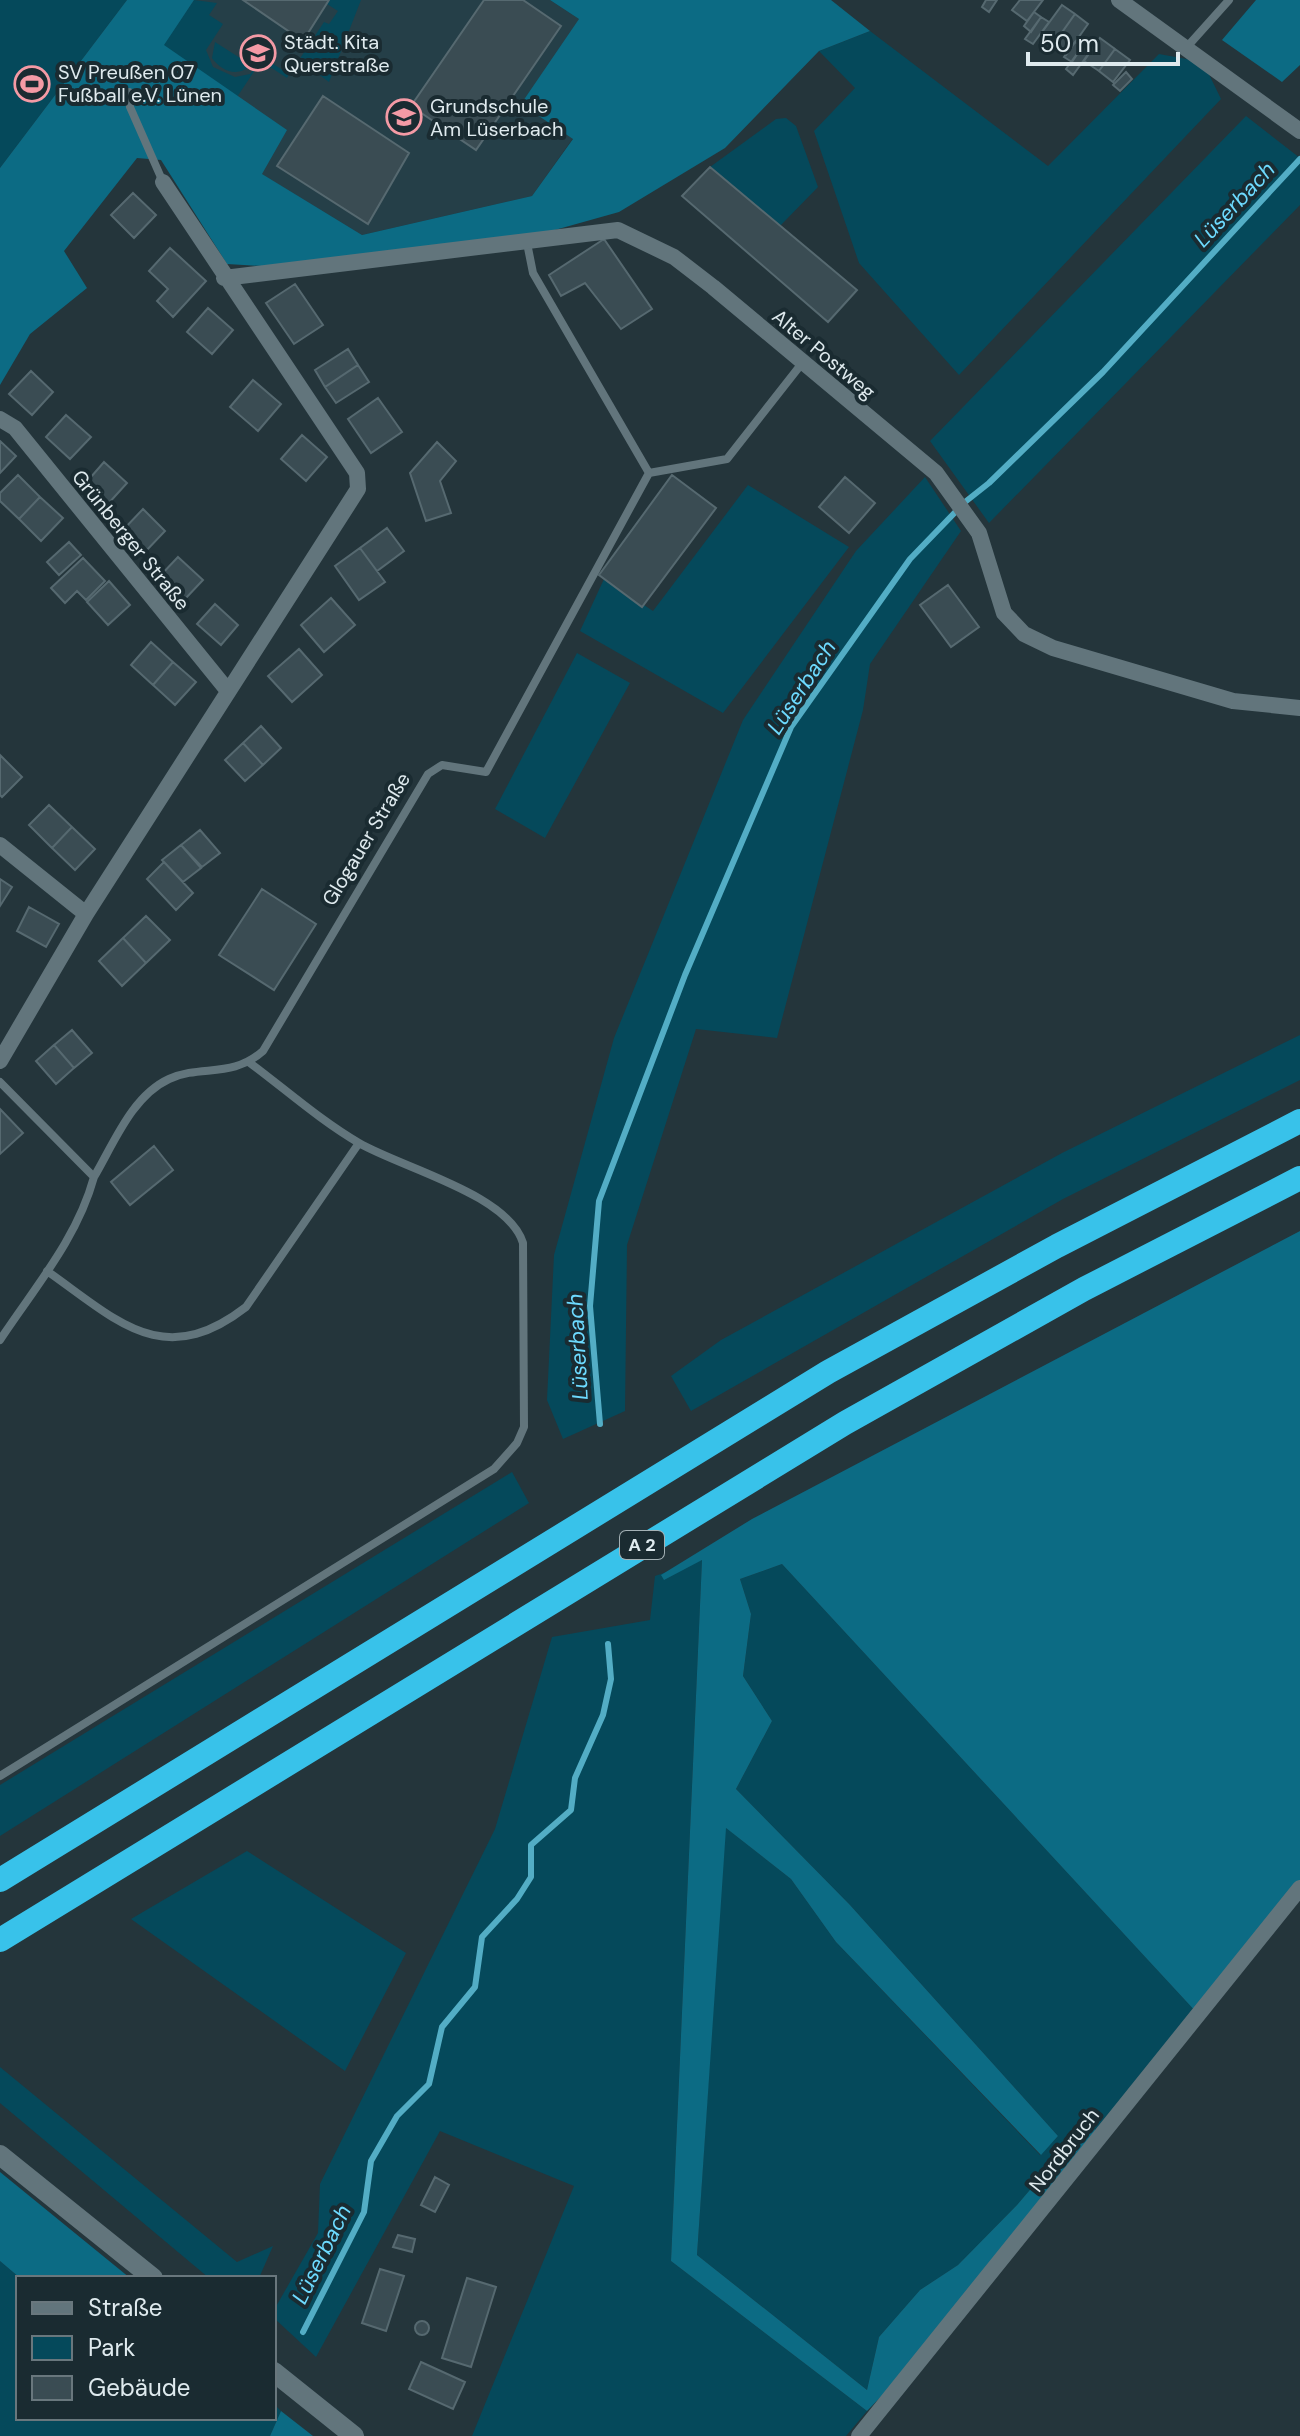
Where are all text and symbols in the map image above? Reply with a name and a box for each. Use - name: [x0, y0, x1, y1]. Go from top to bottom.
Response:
- scale bar: [1028, 16, 1178, 66]
- text: 50 m: [1040, 28, 1099, 59]
- place label: Städt. Kita Querstraße: [284, 29, 390, 78]
- school or university icon: Städt. Kita Querstraße: [239, 34, 277, 72]
- place label: SV Preußen 07 Fußball e.V. Lünen: [58, 59, 222, 108]
- sports icon: SV Preußen 07 Fußball e.V. Lünen: [13, 65, 51, 103]
- place label: Grundschule Am Lüserbach: [430, 93, 564, 142]
- school or university icon: Grundschule Am Lüserbach: [385, 98, 423, 136]
- water label: Lüserbach: [1187, 155, 1281, 253]
- street label: Alter Postweg: [767, 303, 881, 405]
- street label: Grünberger Straße: [66, 464, 196, 616]
- water label: Lüserbach: [760, 635, 843, 740]
- street label: Glogauer Straße: [316, 768, 416, 910]
- water label: Lüserbach: [560, 1293, 595, 1401]
- road number: A 2: [620, 1531, 664, 1559]
- street label: Nordbruch: [1023, 2103, 1105, 2197]
- water label: Lüserbach: [285, 2200, 358, 2309]
- legend: [16, 2276, 276, 2420]
- text: Straße: [88, 2292, 162, 2323]
- text: Park: [88, 2332, 135, 2363]
- text: Gebäude: [88, 2372, 190, 2403]

